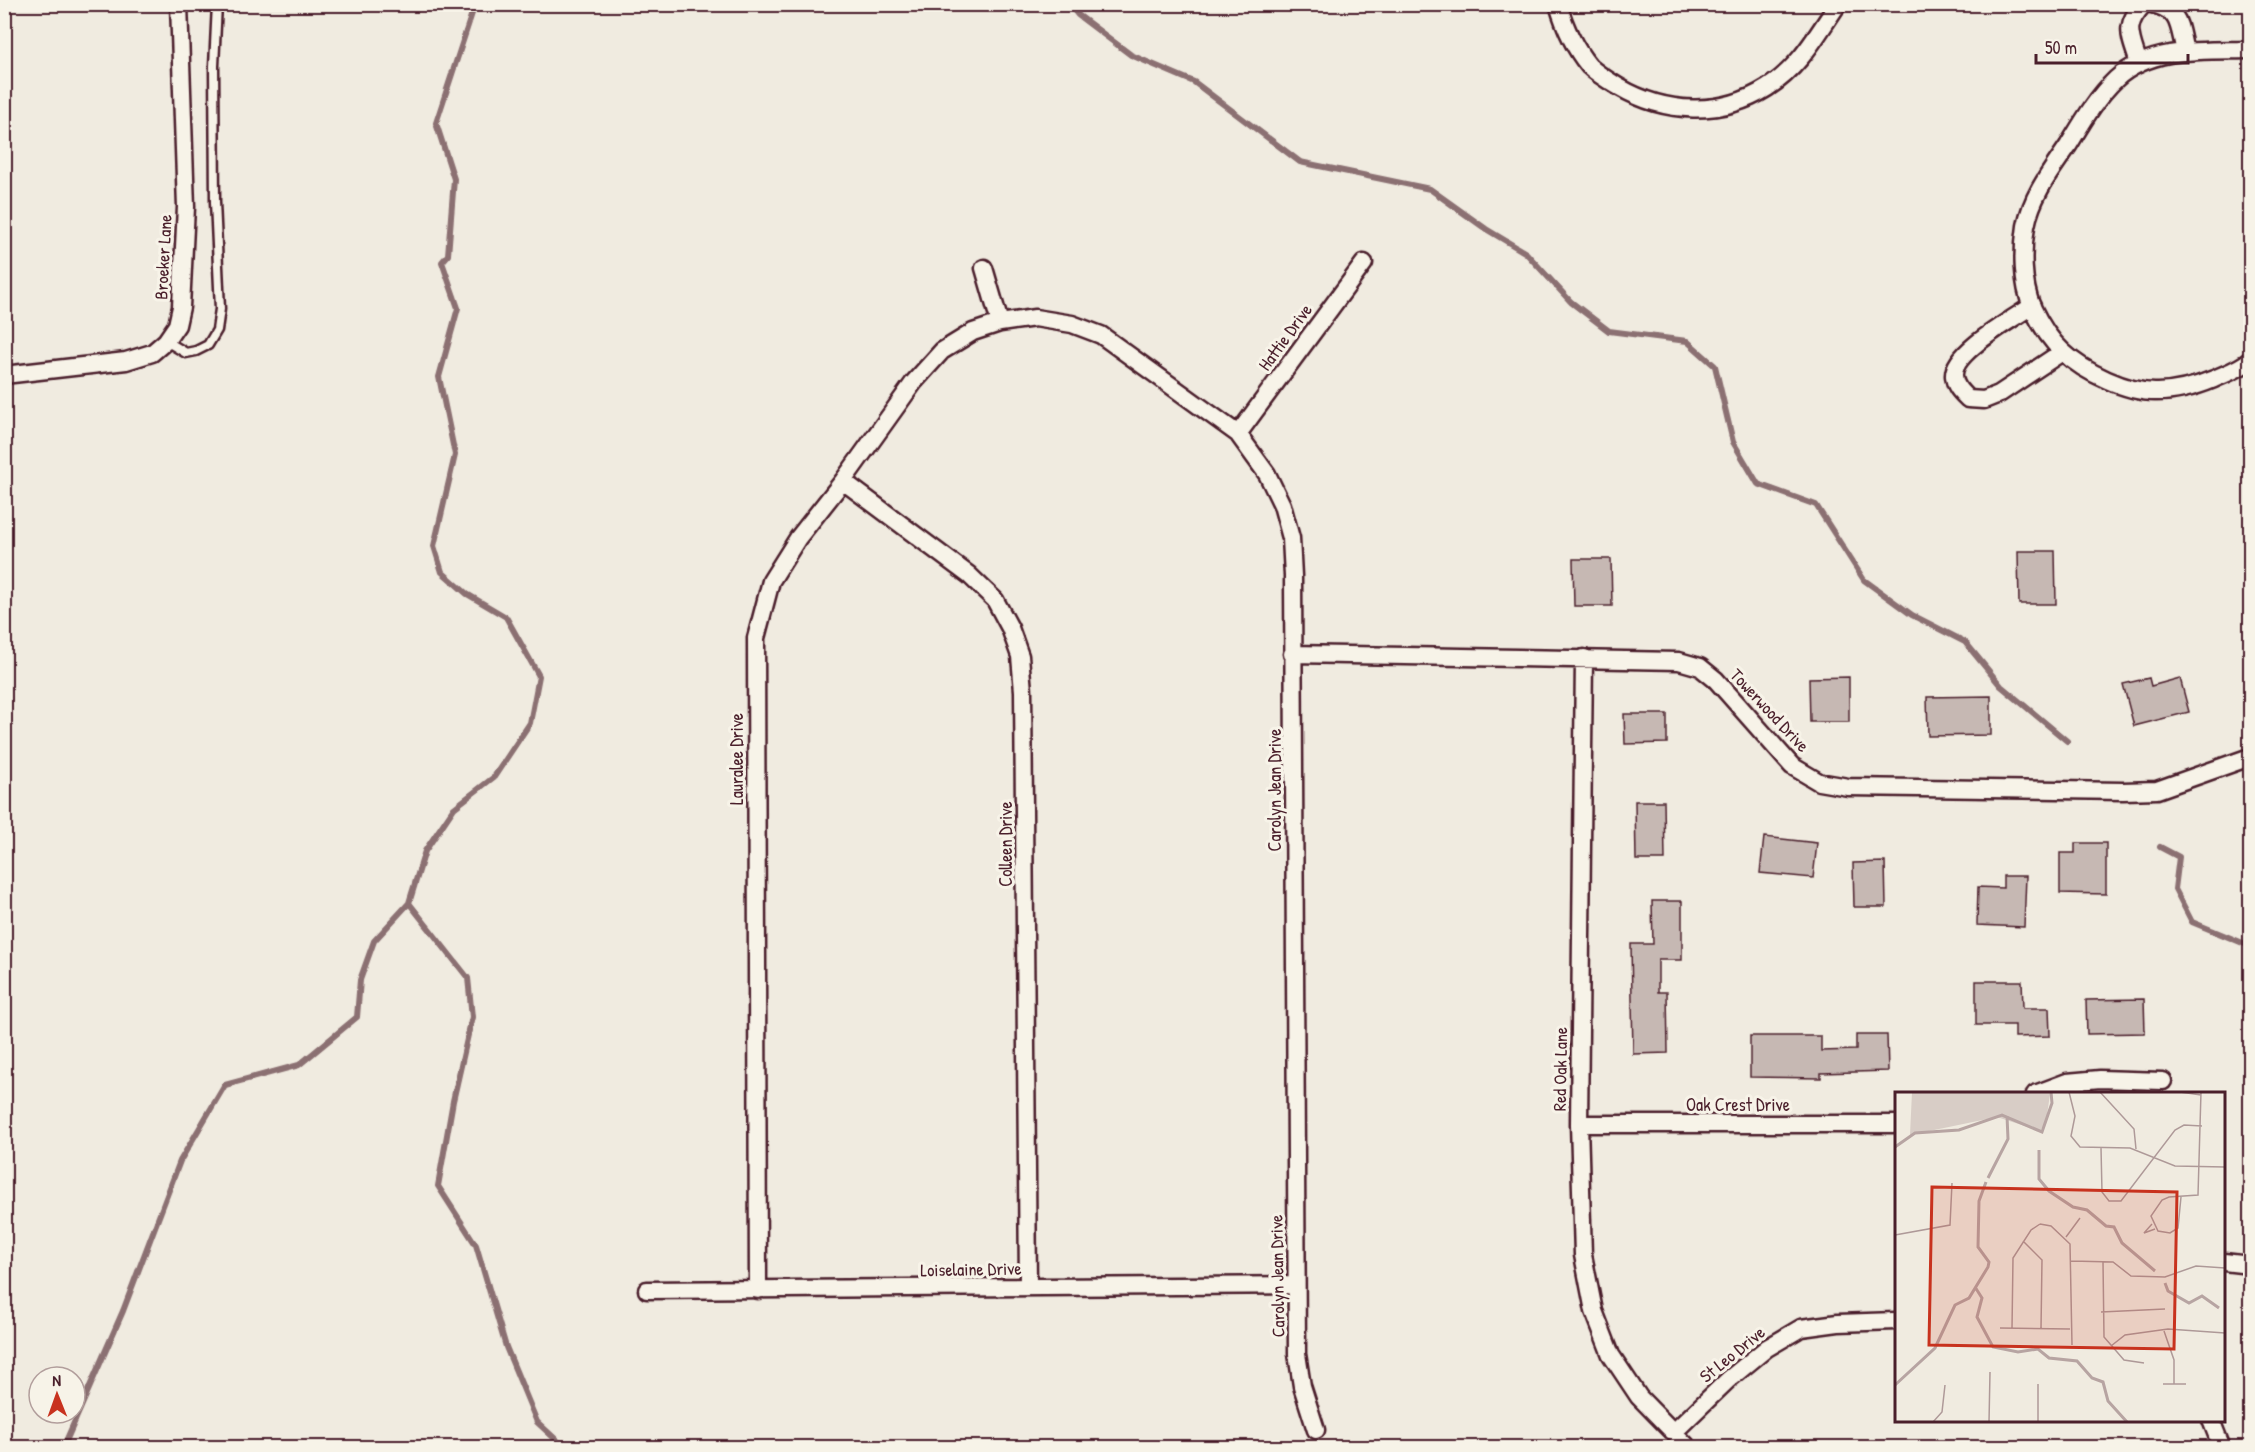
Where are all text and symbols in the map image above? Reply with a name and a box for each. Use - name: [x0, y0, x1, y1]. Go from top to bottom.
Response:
- scale bar: [2036, 27, 2188, 65]
- text: 50 m: [2045, 35, 2077, 60]
- street label: Broeker Lane: [148, 214, 178, 300]
- street label: Hattie Drive: [1252, 298, 1318, 376]
- street label: Towerwood Drive: [1725, 663, 1815, 757]
- street label: Lauralee Drive: [724, 713, 749, 805]
- street label: Carolyn Jean Drive: [1262, 729, 1287, 851]
- street label: Colleen Drive: [993, 801, 1018, 887]
- street label: Red Oak Lane: [1547, 1027, 1573, 1111]
- street label: Oak Crest Drive: [1686, 1092, 1790, 1117]
- inset map: [1895, 1092, 2225, 1422]
- street label: Carolyn Jean Drive: [1263, 1214, 1291, 1338]
- street label: Loiselaine Drive: [920, 1256, 1022, 1282]
- street label: St Leo Drive: [1694, 1320, 1770, 1388]
- north arrow: [27, 1365, 87, 1425]
- text: N: [52, 1369, 62, 1391]

